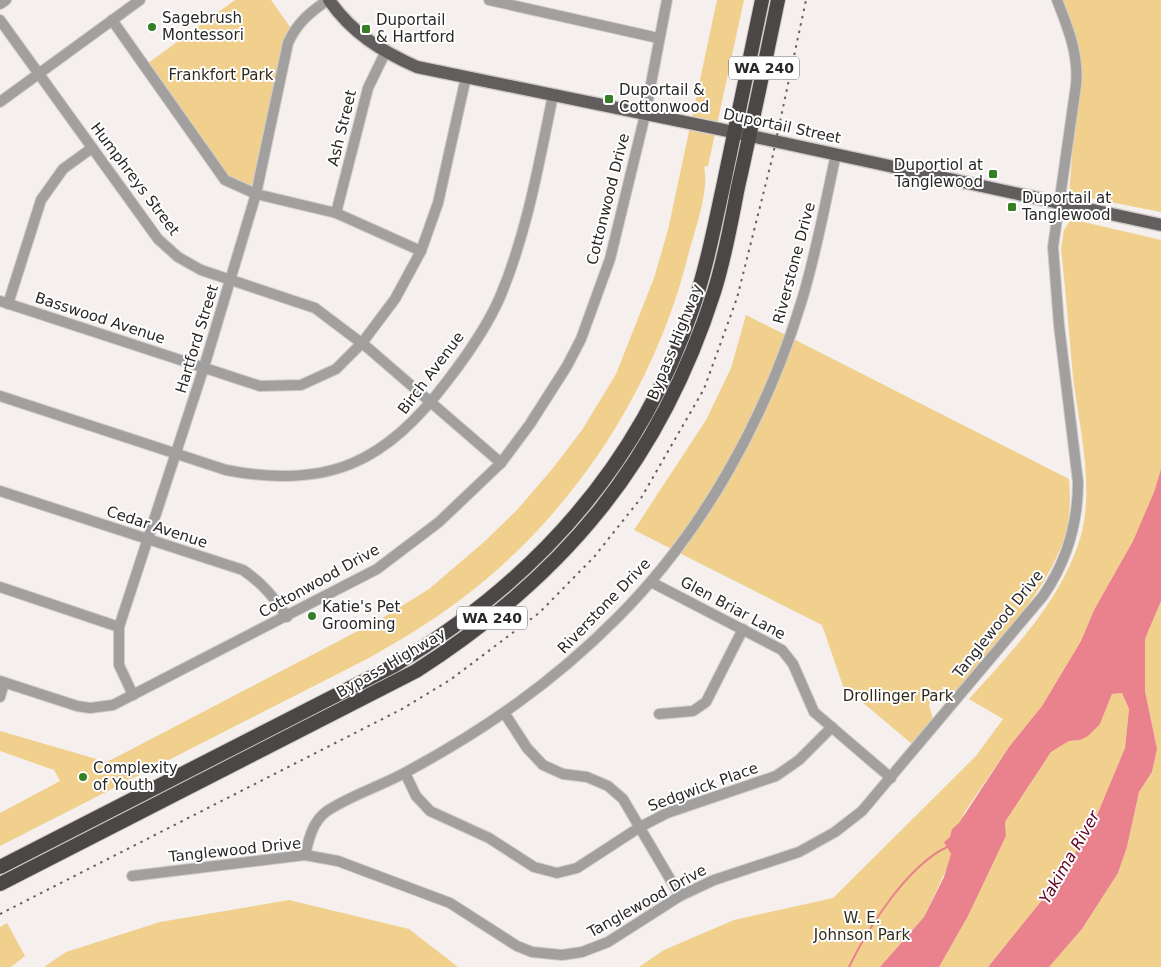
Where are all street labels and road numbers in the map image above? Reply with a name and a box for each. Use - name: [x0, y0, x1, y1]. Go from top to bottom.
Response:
- road number: WA 240: [729, 56, 799, 80]
- street label: Ash Street: [324, 88, 360, 168]
- street label: Duportail Street: [722, 105, 843, 147]
- street label: Humphreys Street: [87, 119, 183, 239]
- street label: Cottonwood Drive: [583, 131, 633, 267]
- street label: Riverstone Drive: [769, 200, 819, 326]
- street label: Bypass Highway: [644, 281, 706, 402]
- street label: Hartford Street: [172, 282, 222, 396]
- street label: Basswood Avenue: [33, 288, 167, 348]
- street label: Birch Avenue: [394, 328, 468, 418]
- street label: Cedar Avenue: [104, 502, 210, 552]
- street label: Cottonwood Drive: [256, 540, 382, 622]
- street label: Riverstone Drive: [554, 555, 654, 657]
- street label: Tanglewood Drive: [948, 567, 1047, 682]
- street label: Glen Briar Lane: [677, 573, 789, 643]
- road number: WA 240: [457, 606, 527, 630]
- street label: Bypass Highway: [333, 624, 449, 702]
- street label: Sedgwick Place: [646, 759, 760, 815]
- street label: Tanglewood Drive: [167, 834, 302, 866]
- street label: Tanglewood Drive: [584, 861, 710, 942]

